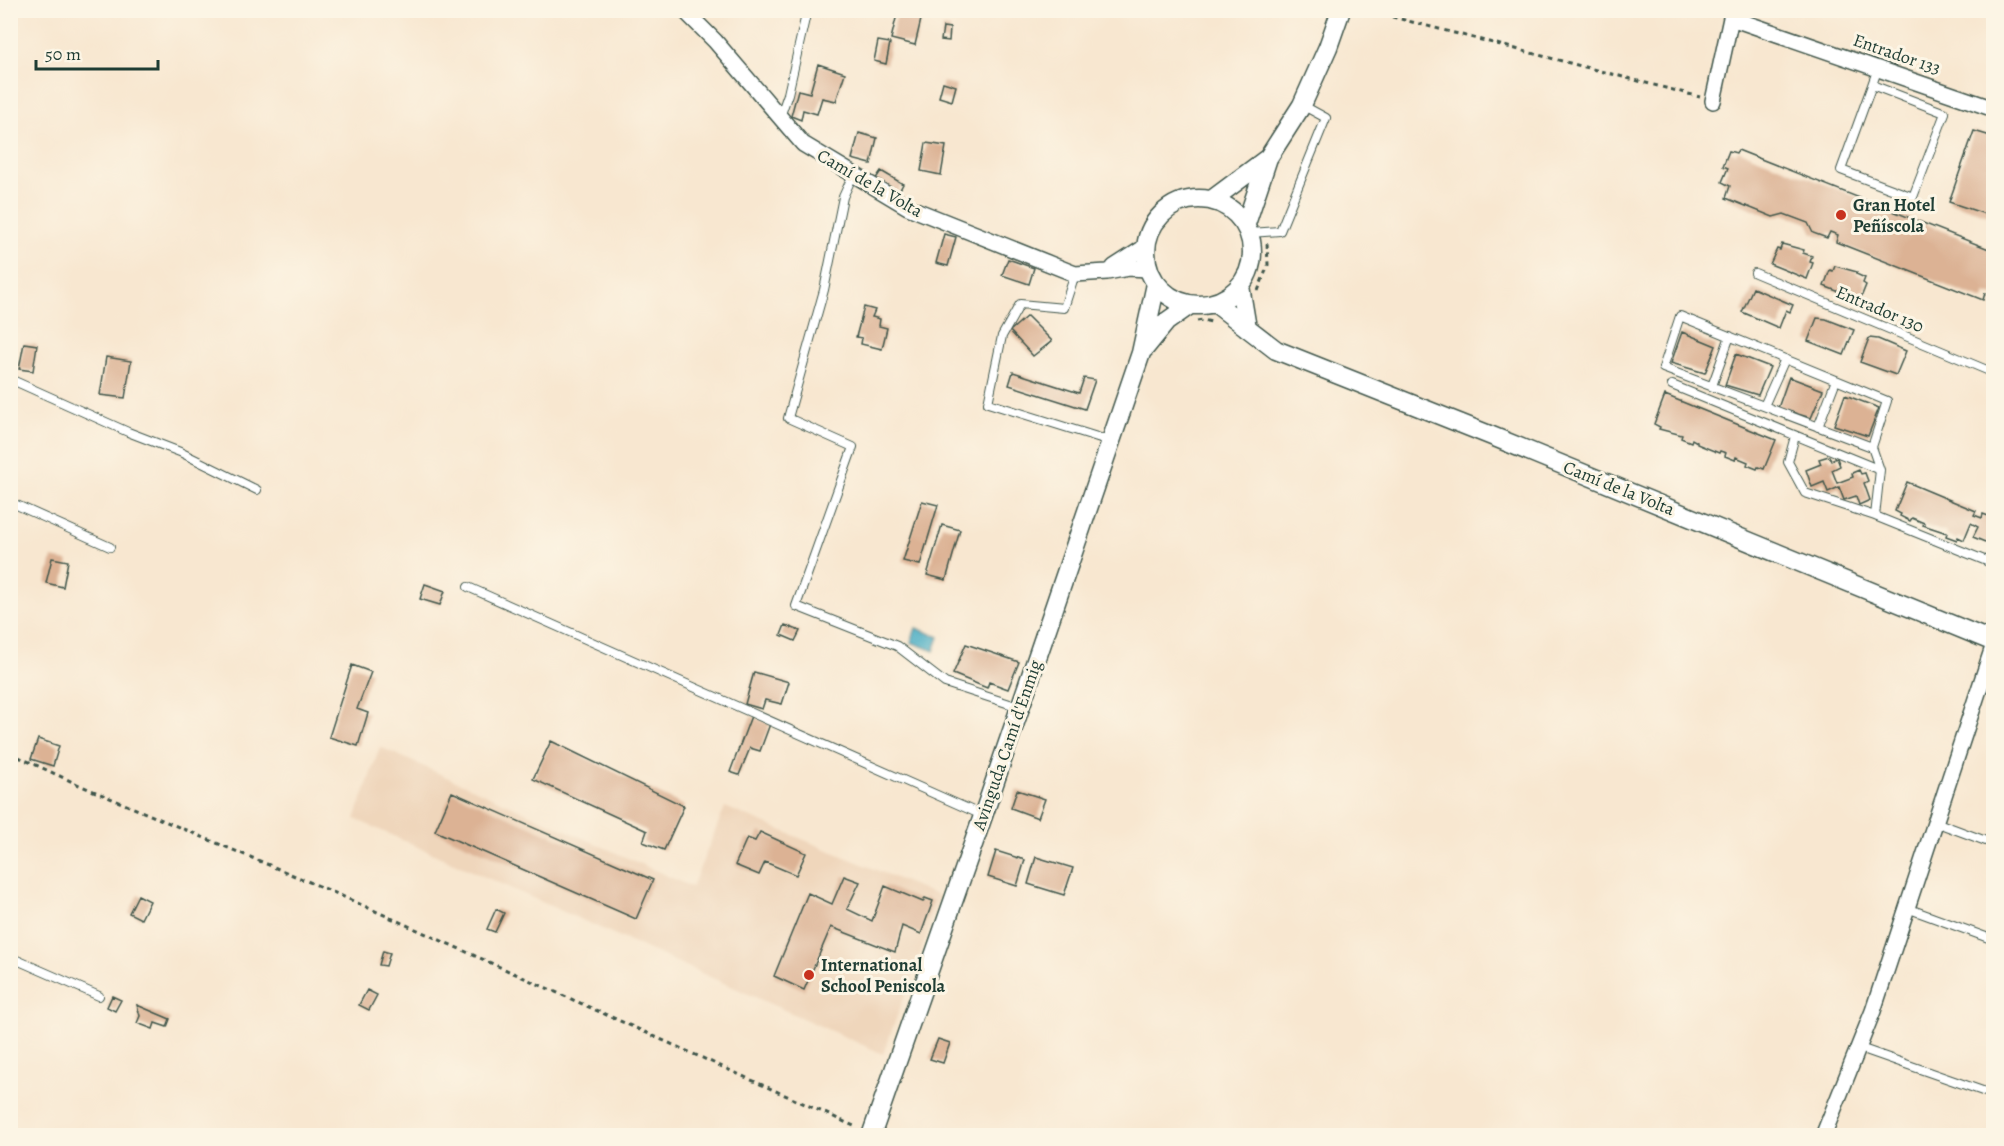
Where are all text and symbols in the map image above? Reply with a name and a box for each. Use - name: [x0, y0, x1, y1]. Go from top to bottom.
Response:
- street label: Entrador 133: [1850, 28, 1944, 80]
- scale bar: [36, 33, 158, 71]
- text: 50 m: [45, 42, 81, 66]
- street label: Camí de la Volta: [813, 143, 928, 223]
- place label: Gran Hotel Peñíscola: [1853, 193, 1935, 238]
- marker: Gran Hotel Peñíscola: [1834, 208, 1848, 222]
- street label: Entrador 130: [1832, 280, 1928, 338]
- street label: Camí de la Volta: [1560, 455, 1679, 521]
- street label: Avinguda Camí d'Enmig: [966, 657, 1047, 834]
- place label: International School Peniscola: [821, 953, 946, 998]
- marker: International School Peniscola: [802, 968, 816, 982]

